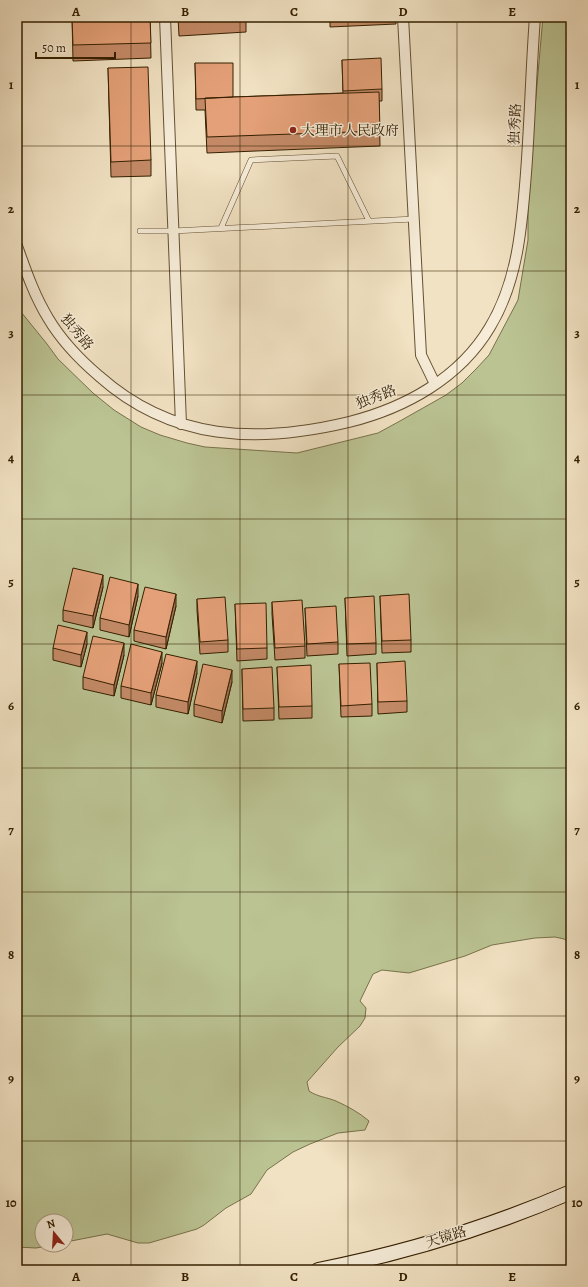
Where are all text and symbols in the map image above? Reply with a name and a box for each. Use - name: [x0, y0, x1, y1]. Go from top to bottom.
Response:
- text: A: [71, 3, 81, 20]
- text: B: [181, 3, 189, 20]
- text: C: [290, 3, 298, 20]
- text: D: [398, 3, 408, 20]
- text: E: [508, 3, 516, 20]
- scale bar: [36, 34, 115, 60]
- text: 50 m: [42, 40, 66, 56]
- text: 1: [9, 76, 14, 93]
- text: 1: [575, 76, 580, 93]
- street label: 独秀路: [504, 103, 526, 145]
- place label: 大理市人民政府: [301, 121, 399, 140]
- marker: 大理市人民政府: [288, 125, 298, 135]
- text: 2: [8, 200, 15, 217]
- text: 2: [574, 200, 581, 217]
- street label: 独秀路: [56, 310, 98, 354]
- text: 3: [8, 324, 14, 341]
- text: 3: [574, 324, 580, 341]
- street label: 独秀路: [353, 381, 399, 413]
- text: 4: [8, 449, 14, 466]
- text: 4: [574, 449, 580, 466]
- text: 5: [8, 573, 14, 590]
- text: 5: [574, 573, 580, 590]
- text: 6: [8, 697, 14, 714]
- text: 6: [574, 697, 580, 714]
- text: 7: [8, 821, 14, 838]
- text: 7: [574, 821, 580, 838]
- text: 8: [8, 946, 14, 963]
- text: 8: [574, 946, 580, 963]
- text: 9: [8, 1070, 14, 1087]
- text: 9: [574, 1070, 580, 1087]
- text: 10: [5, 1194, 17, 1211]
- text: 10: [571, 1194, 583, 1211]
- north arrow: [34, 1213, 74, 1253]
- text: N: [45, 1216, 57, 1232]
- street label: 天镜路: [423, 1222, 469, 1252]
- text: A: [71, 1268, 81, 1285]
- text: B: [181, 1268, 189, 1285]
- text: C: [290, 1268, 298, 1285]
- text: D: [398, 1268, 408, 1285]
- text: E: [508, 1268, 516, 1285]

